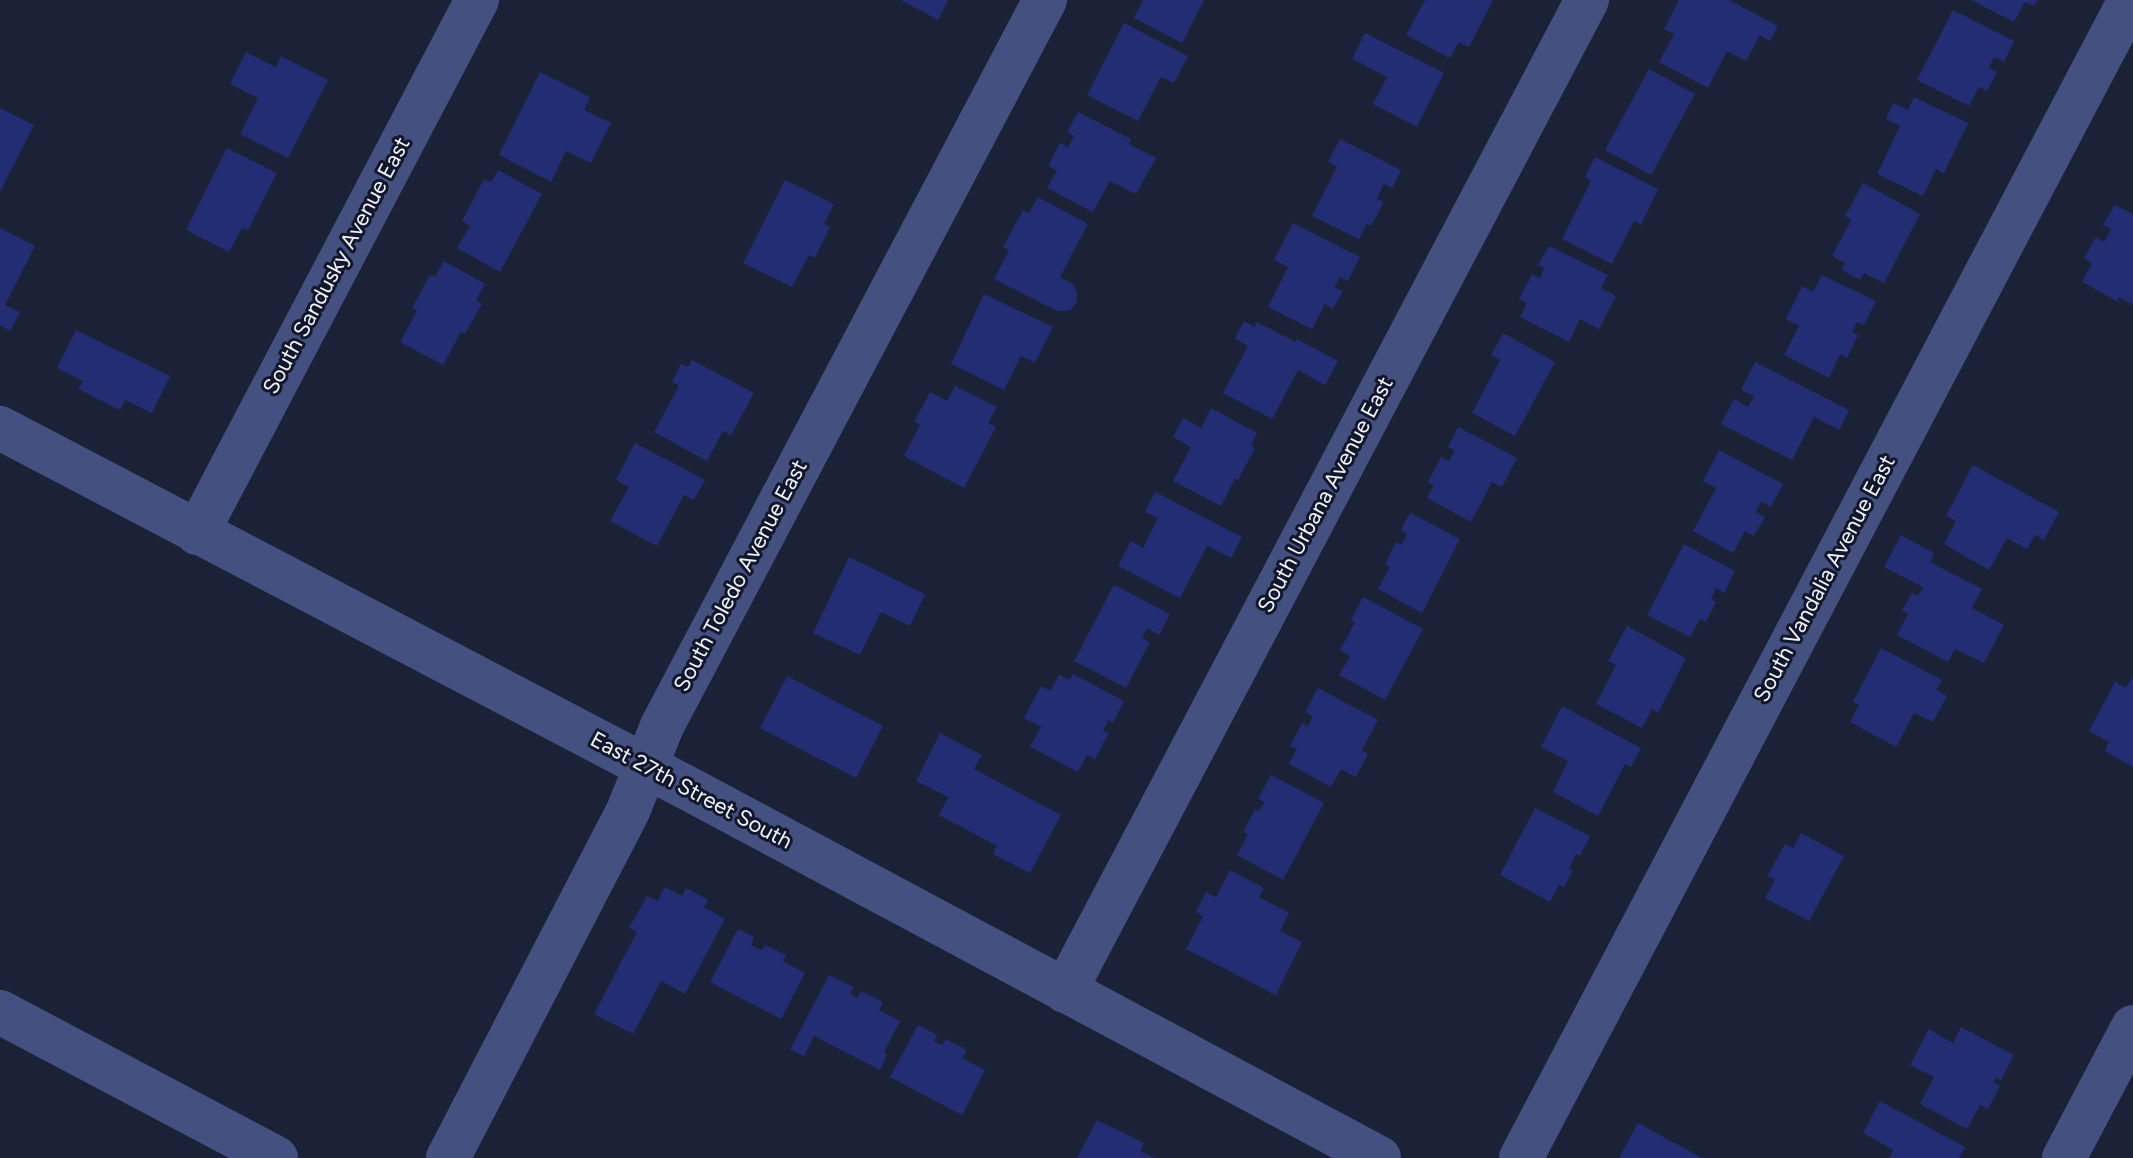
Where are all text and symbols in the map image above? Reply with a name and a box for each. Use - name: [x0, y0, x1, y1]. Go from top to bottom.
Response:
- street label: South Sandusky Avenue East: [258, 133, 416, 399]
- street label: South Urbana Avenue East: [1253, 373, 1399, 617]
- street label: South Vandalia Avenue East: [1749, 451, 1901, 707]
- street label: South Toledo Avenue East: [669, 456, 813, 696]
- street label: East 27th Street South: [586, 727, 796, 855]

